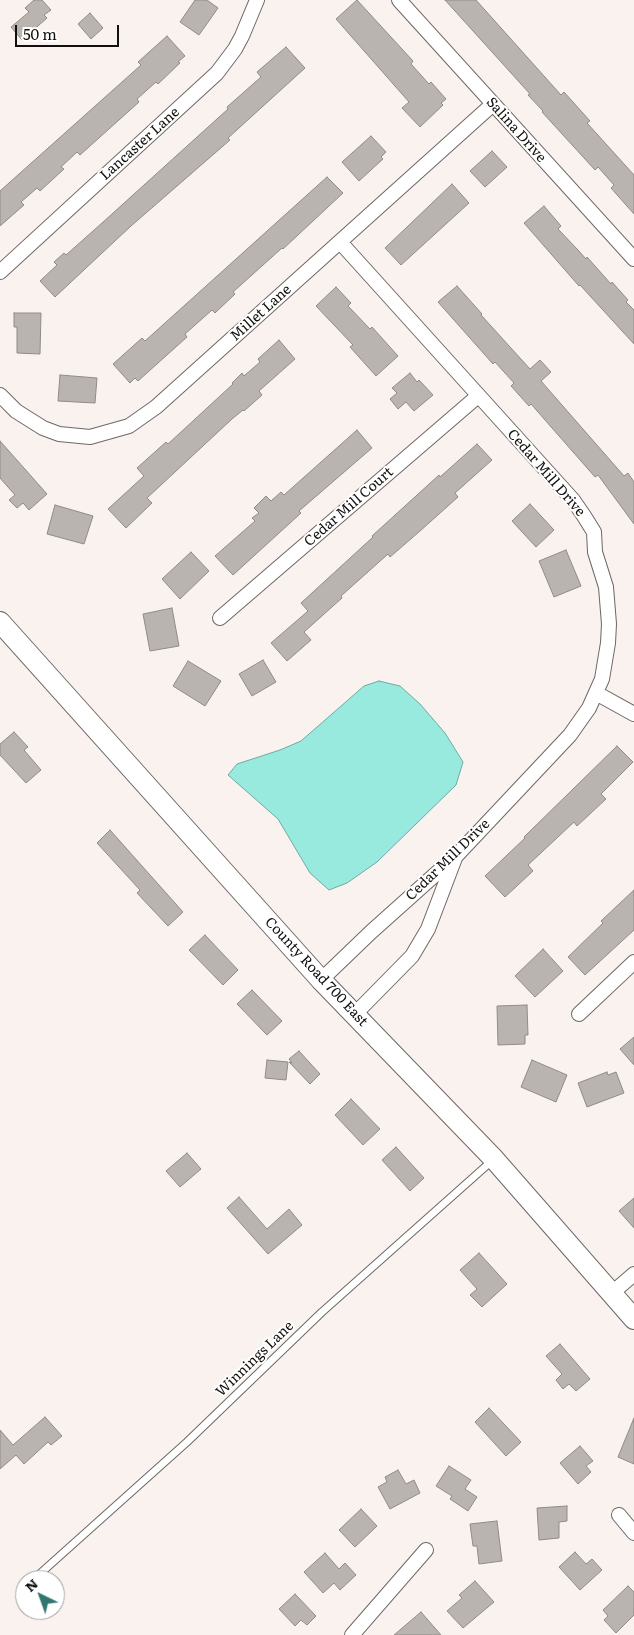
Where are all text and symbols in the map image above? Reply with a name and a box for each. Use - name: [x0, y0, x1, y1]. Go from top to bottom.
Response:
- scale bar: [18, 15, 121, 47]
- text: 50 m: [23, 22, 57, 45]
- street label: Salina Drive: [482, 94, 550, 166]
- street label: Lancaster Lane: [97, 104, 183, 184]
- street label: Millet Lane: [227, 281, 295, 345]
- street label: Cedar Mill Drive: [504, 426, 588, 520]
- street label: Cedar Mill Court: [301, 464, 397, 550]
- street label: Cedar Mill Drive: [403, 816, 493, 904]
- street label: County Road 700 East: [261, 914, 371, 1030]
- street label: Winnings Lane: [213, 1318, 297, 1400]
- north arrow: [15, 1570, 65, 1620]
- text: N: [20, 1573, 42, 1596]

